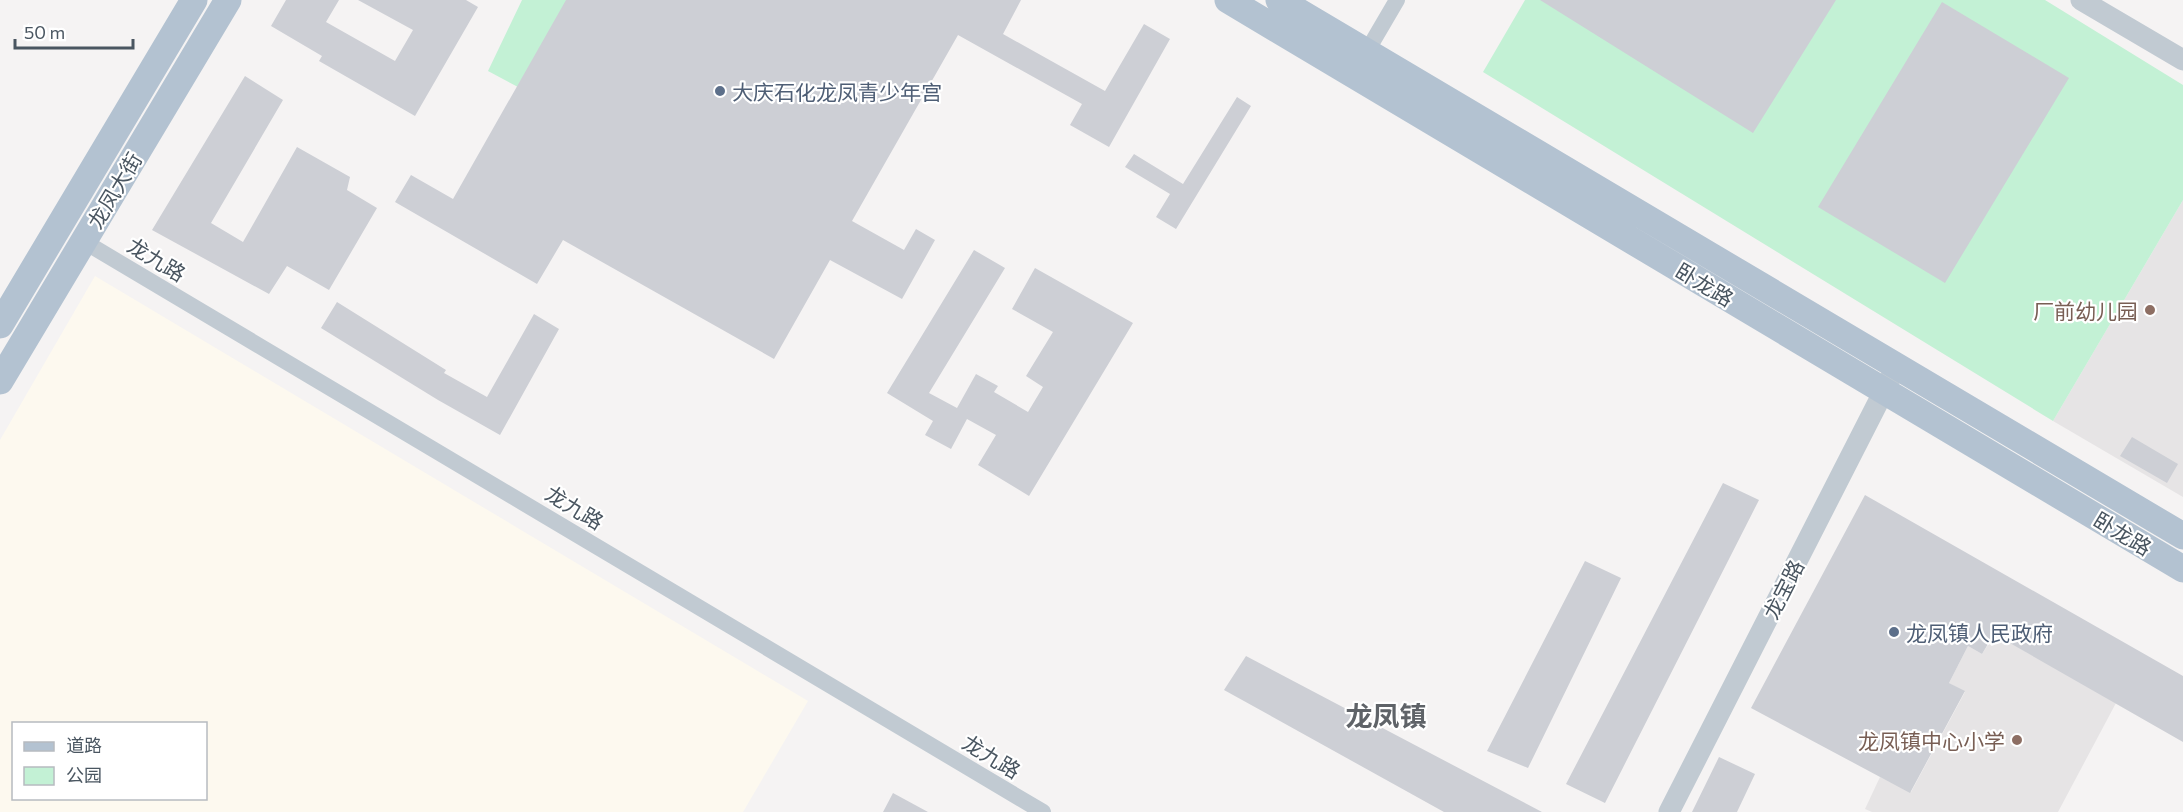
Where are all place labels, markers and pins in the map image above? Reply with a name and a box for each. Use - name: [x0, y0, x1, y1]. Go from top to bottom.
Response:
- place label: 大庆石化龙凤青少年宫: [732, 79, 942, 104]
- marker: 大庆石化龙凤青少年宫: [713, 84, 727, 98]
- place label: 厂前幼儿园: [2033, 298, 2138, 323]
- marker: 厂前幼儿园: [2143, 303, 2157, 317]
- place label: 龙凤镇人民政府: [1906, 620, 2053, 645]
- marker: 龙凤镇人民政府: [1887, 625, 1901, 639]
- place label: 龙凤镇中心小学: [1858, 728, 2005, 753]
- marker: 龙凤镇中心小学: [2010, 733, 2024, 747]

